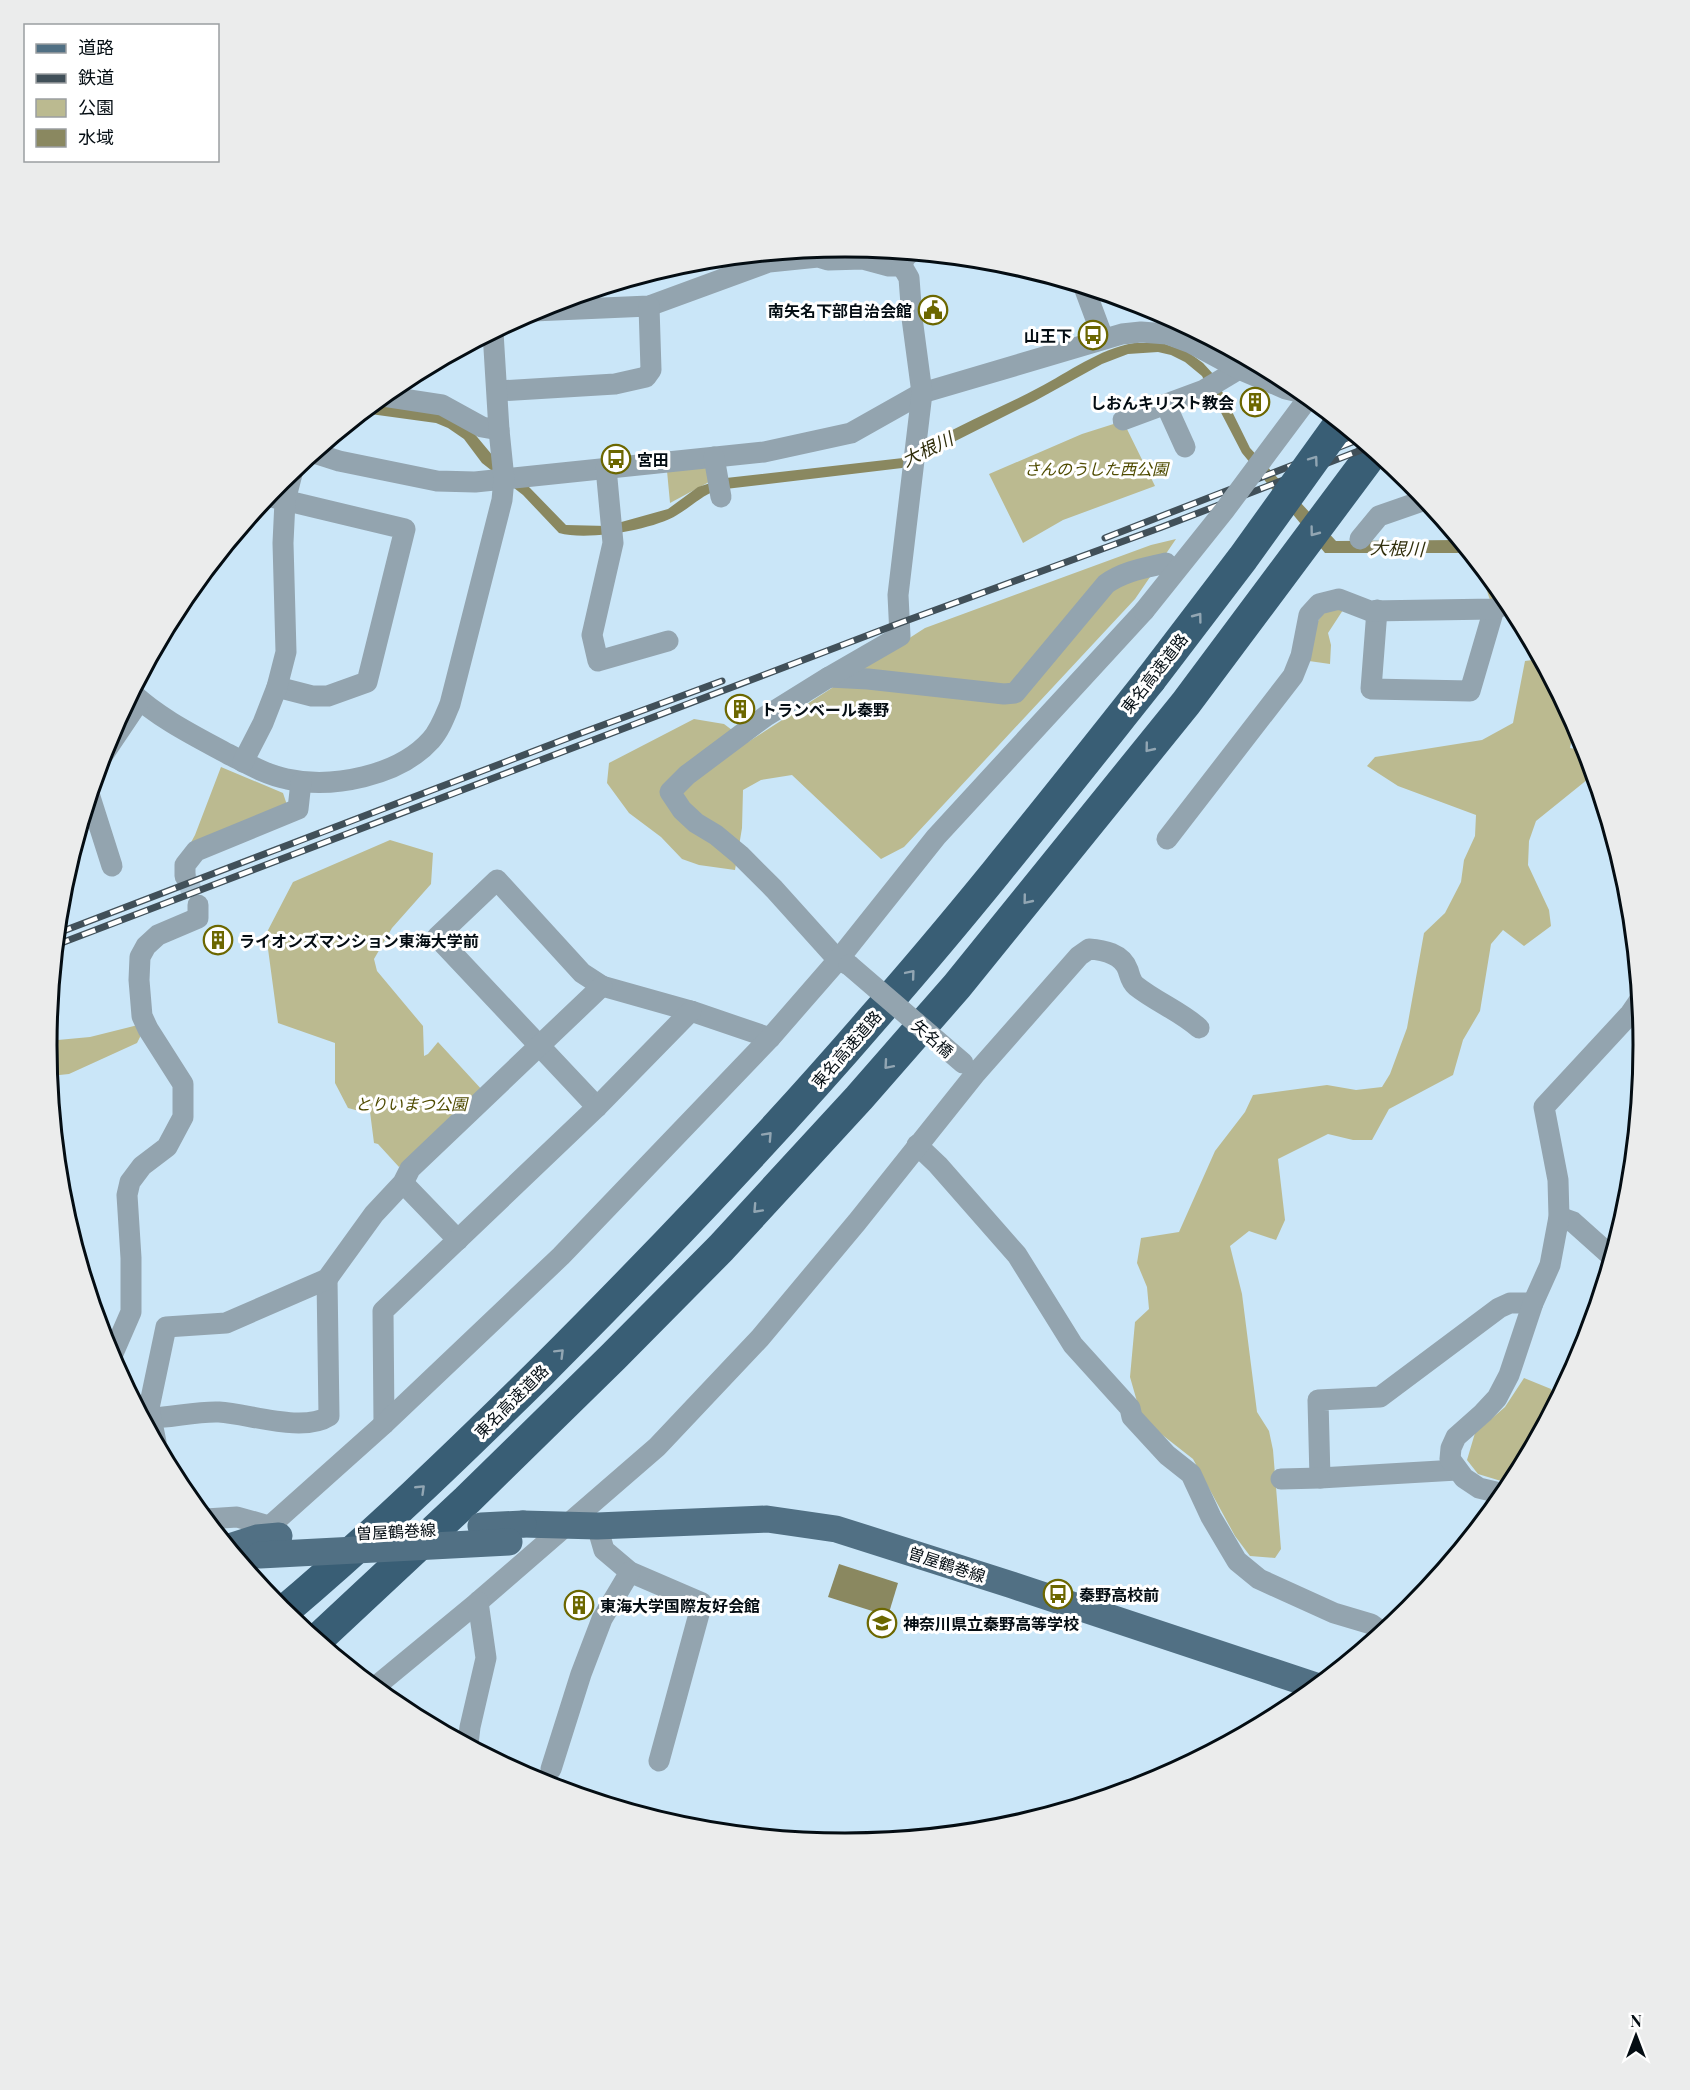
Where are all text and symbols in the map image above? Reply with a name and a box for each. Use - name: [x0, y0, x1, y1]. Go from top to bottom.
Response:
- legend: [24, 24, 219, 162]
- text: 道路: [78, 35, 114, 59]
- text: 鉄道: [78, 65, 114, 89]
- text: 公園: [78, 95, 114, 119]
- text: 水域: [78, 125, 114, 149]
- public building icon: 南矢名下部自治会館: [917, 294, 949, 326]
- place label: 南矢名下部自治会館: [768, 300, 912, 321]
- bus stop icon: 山王下: [1077, 319, 1109, 351]
- place label: 山王下: [1024, 325, 1072, 346]
- building icon: しおんキリスト教会: [1239, 386, 1271, 418]
- place label: しおんキリスト教会: [1090, 392, 1234, 413]
- water label: 大根川: [897, 426, 958, 472]
- bus stop icon: 宮田: [600, 443, 632, 475]
- place label: 宮田: [637, 449, 669, 470]
- one-way arrow: [1307, 455, 1318, 466]
- park label: さんのうした西公園: [1024, 458, 1170, 479]
- one-way arrow: [1310, 525, 1321, 536]
- water label: 大根川: [1370, 535, 1426, 561]
- one-way arrow: [1191, 612, 1202, 623]
- street label: 東名高速道路: [1116, 629, 1192, 717]
- building icon: トランベール秦野: [724, 693, 756, 725]
- place label: トランベール秦野: [761, 699, 889, 720]
- one-way arrow: [1146, 741, 1157, 752]
- one-way arrow: [1023, 893, 1034, 904]
- building icon: ライオンズマンション東海大学前: [202, 924, 234, 956]
- place label: ライオンズマンション東海大学前: [239, 930, 479, 951]
- one-way arrow: [903, 970, 914, 981]
- street label: 東名高速道路: [807, 1006, 885, 1092]
- street label: 矢名橋: [908, 1014, 958, 1062]
- one-way arrow: [884, 1058, 895, 1069]
- park label: とりいまつ公園: [355, 1093, 469, 1114]
- one-way arrow: [761, 1133, 772, 1143]
- one-way arrow: [753, 1202, 764, 1213]
- one-way arrow: [553, 1349, 564, 1360]
- street label: 東名高速道路: [470, 1360, 552, 1442]
- one-way arrow: [414, 1486, 425, 1497]
- street label: 曽屋鶴巻線: [355, 1518, 437, 1544]
- street label: 曽屋鶴巻線: [906, 1542, 988, 1586]
- bus stop icon: 秦野高校前: [1042, 1578, 1074, 1610]
- place label: 秦野高校前: [1079, 1584, 1159, 1605]
- building icon: 東海大学国際友好会館: [563, 1589, 595, 1621]
- place label: 東海大学国際友好会館: [600, 1595, 760, 1616]
- school or university icon: 神奈川県立秦野高等学校: [866, 1607, 898, 1639]
- place label: 神奈川県立秦野高等学校: [903, 1613, 1079, 1634]
- north arrow: [1606, 2006, 1666, 2066]
- text: N: [1630, 2010, 1642, 2031]

